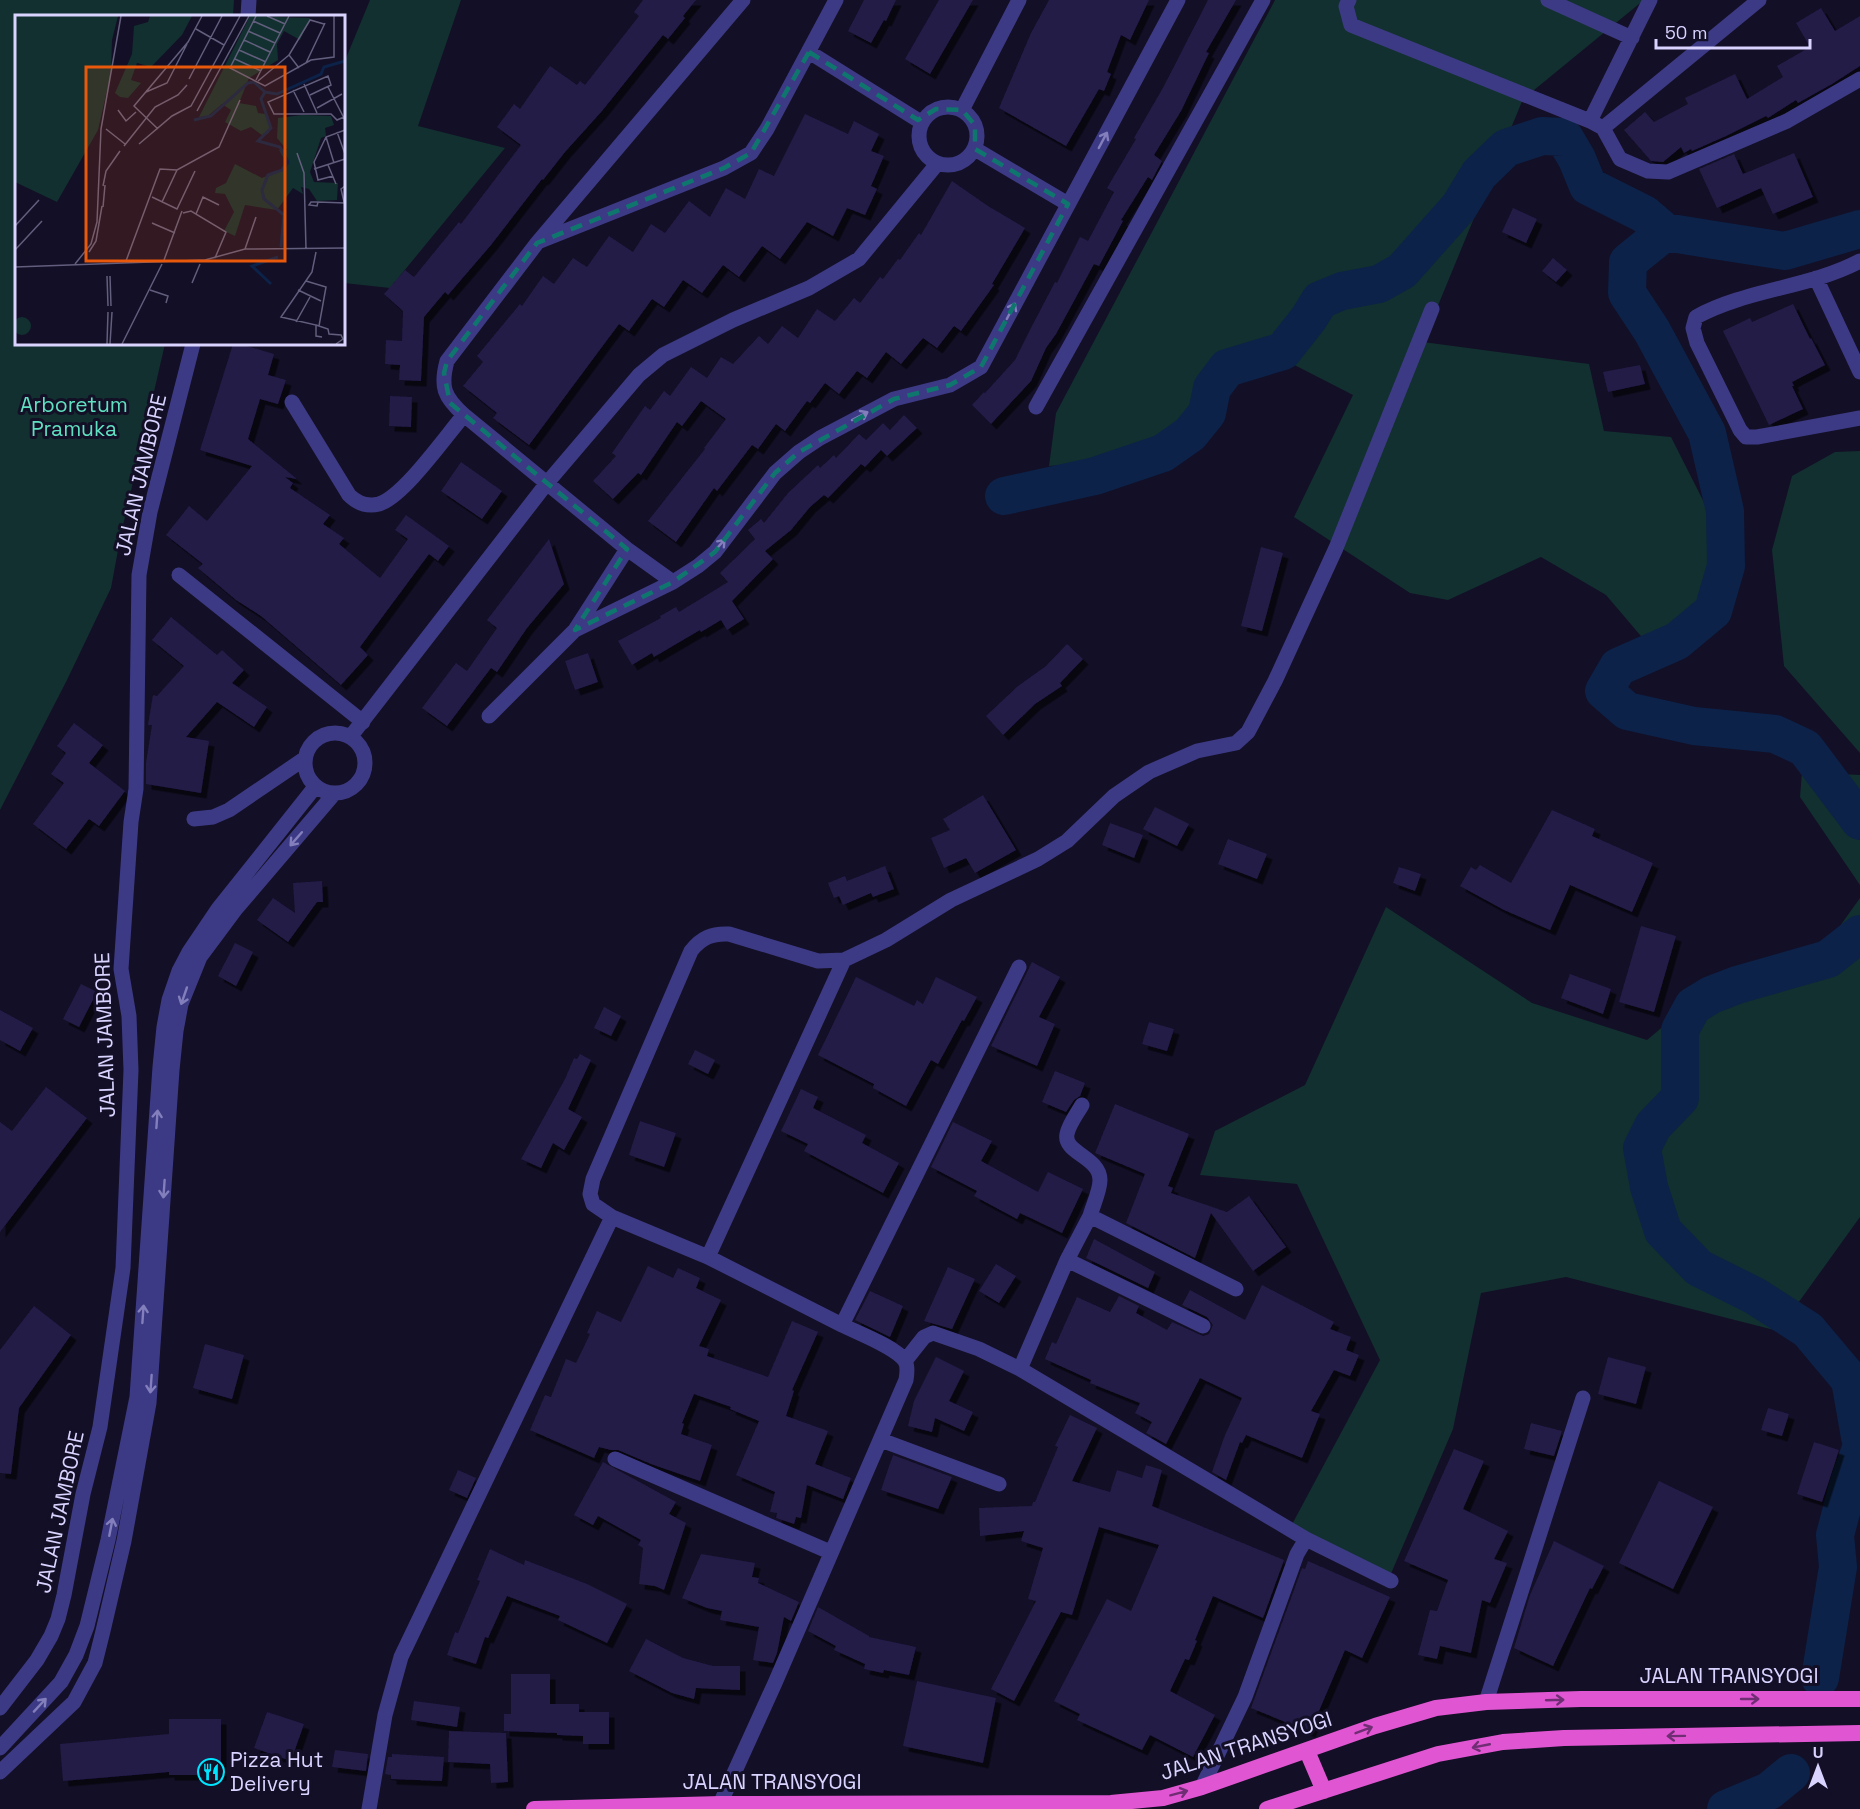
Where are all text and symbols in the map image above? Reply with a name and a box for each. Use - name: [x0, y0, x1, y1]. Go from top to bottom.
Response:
- scale bar: [1656, 12, 1810, 50]
- inset map: [15, 15, 345, 345]
- text: 50 m: [1665, 21, 1707, 44]
- one-way arrow: [1098, 131, 1109, 149]
- one-way arrow: [1006, 303, 1017, 321]
- park label: Arboretum Pramuka: [20, 391, 128, 442]
- street label: JALAN JAMBORE: [109, 391, 172, 558]
- one-way arrow: [850, 410, 868, 421]
- one-way arrow: [712, 539, 726, 554]
- one-way arrow: [289, 831, 303, 846]
- street label: JALAN JAMBORE: [88, 952, 121, 1118]
- one-way arrow: [177, 986, 188, 1005]
- one-way arrow: [151, 1110, 162, 1130]
- one-way arrow: [158, 1179, 169, 1199]
- one-way arrow: [138, 1304, 149, 1324]
- one-way arrow: [145, 1374, 156, 1394]
- street label: JALAN JAMBORE: [29, 1428, 90, 1596]
- one-way arrow: [106, 1518, 117, 1537]
- street label: JALAN TRANSYOGI: [1639, 1662, 1819, 1689]
- one-way arrow: [1739, 1693, 1759, 1705]
- one-way arrow: [1544, 1694, 1564, 1705]
- one-way arrow: [33, 1698, 47, 1713]
- street label: JALAN TRANSYOGI: [1157, 1705, 1335, 1786]
- one-way arrow: [1354, 1724, 1372, 1735]
- one-way arrow: [1666, 1730, 1686, 1742]
- north arrow: [1788, 1737, 1848, 1797]
- one-way arrow: [1472, 1741, 1491, 1752]
- text: U: [1813, 1742, 1823, 1763]
- place label: Pizza Hut Delivery: [230, 1746, 323, 1797]
- restaurant icon: Pizza Hut Delivery: [196, 1757, 226, 1787]
- street label: JALAN TRANSYOGI: [682, 1768, 862, 1795]
- one-way arrow: [1169, 1787, 1188, 1799]

